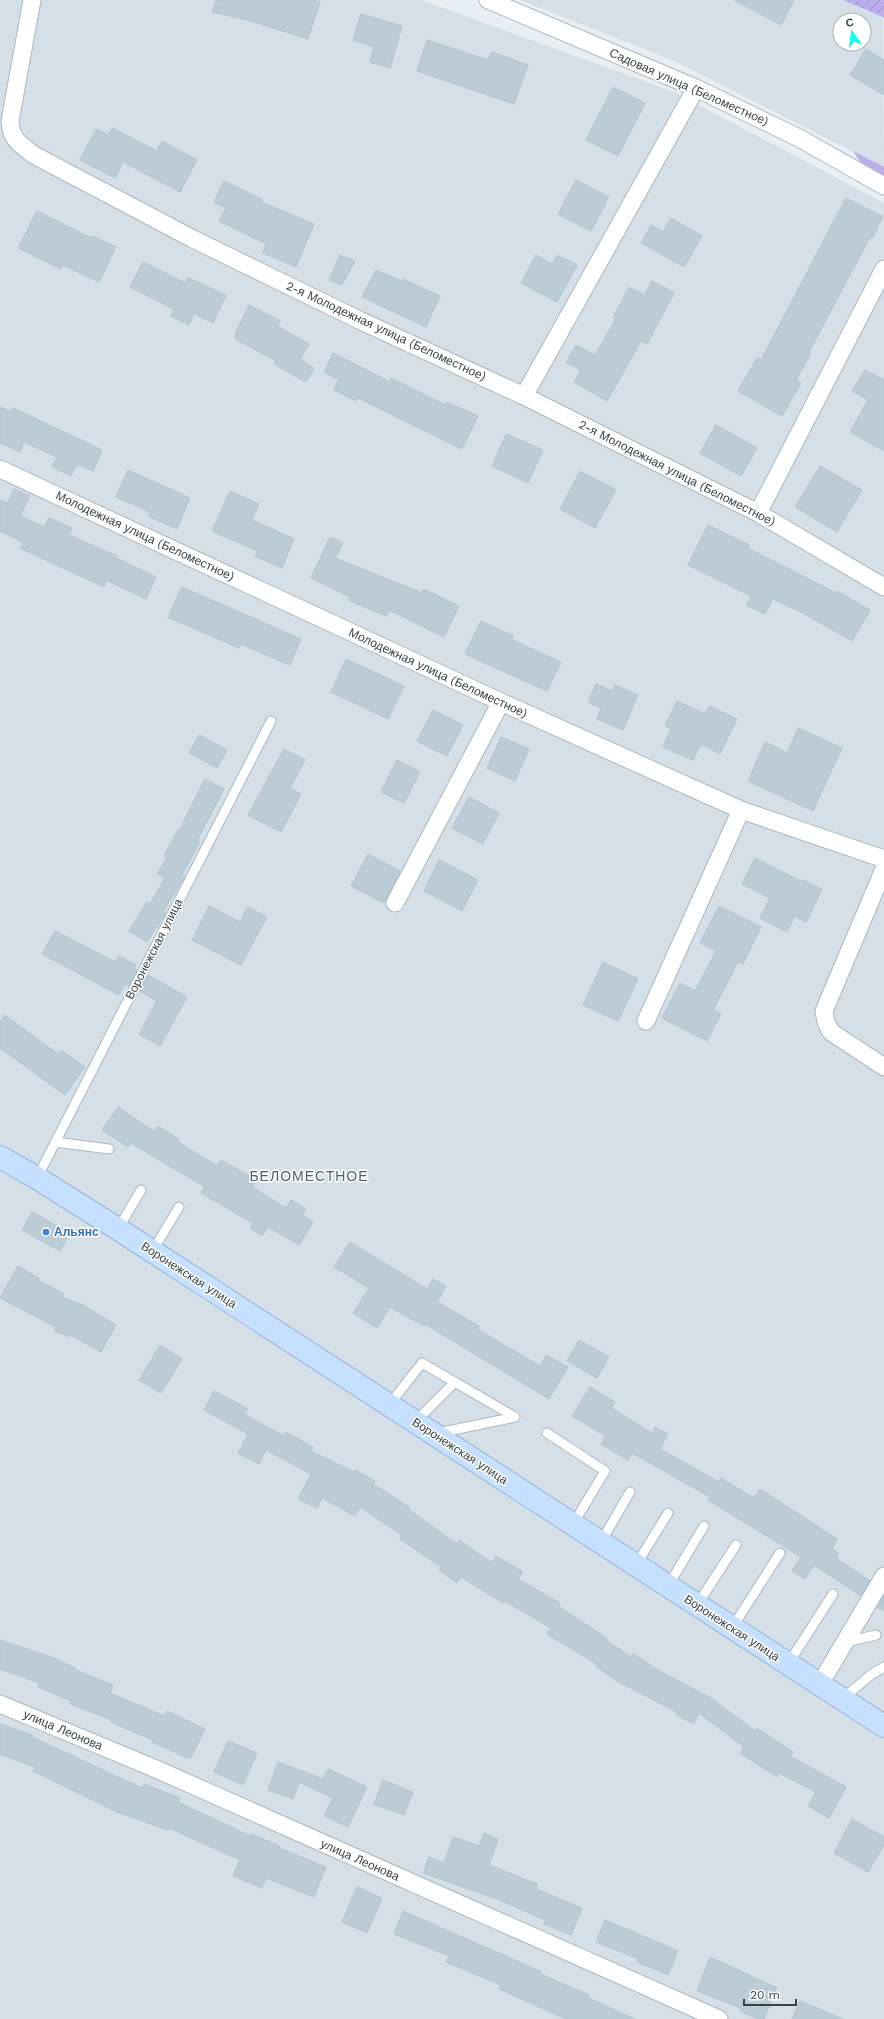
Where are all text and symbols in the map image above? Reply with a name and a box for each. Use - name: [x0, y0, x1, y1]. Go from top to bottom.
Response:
- north arrow: [832, 12, 872, 52]
- text: С: [844, 16, 855, 30]
- street label: Садовая улица (Беломестное): [607, 46, 771, 128]
- street label: 2-я Молодежная улица (Беломестное): [284, 278, 488, 384]
- street label: 2-я Молодежная улица (Беломестное): [576, 417, 778, 529]
- street label: Молодежная улица (Беломестное): [53, 488, 237, 584]
- street label: Молодежная улица (Беломестное): [346, 625, 530, 721]
- street label: Воронежская улица: [123, 896, 186, 1002]
- district label: БЕЛОМЕСТНОЕ: [249, 1168, 369, 1184]
- place label: Альянс: [54, 1225, 99, 1239]
- marker: Альянс: [41, 1227, 51, 1237]
- street label: Воронежская улица: [139, 1239, 240, 1311]
- street label: Воронежская улица: [410, 1415, 511, 1487]
- street label: Воронежская улица: [682, 1592, 783, 1664]
- street label: улица Леонова: [21, 1707, 105, 1753]
- street label: улица Леонова: [319, 1836, 402, 1884]
- scale bar: [744, 1981, 796, 2007]
- text: 20 m: [750, 1988, 780, 2002]

